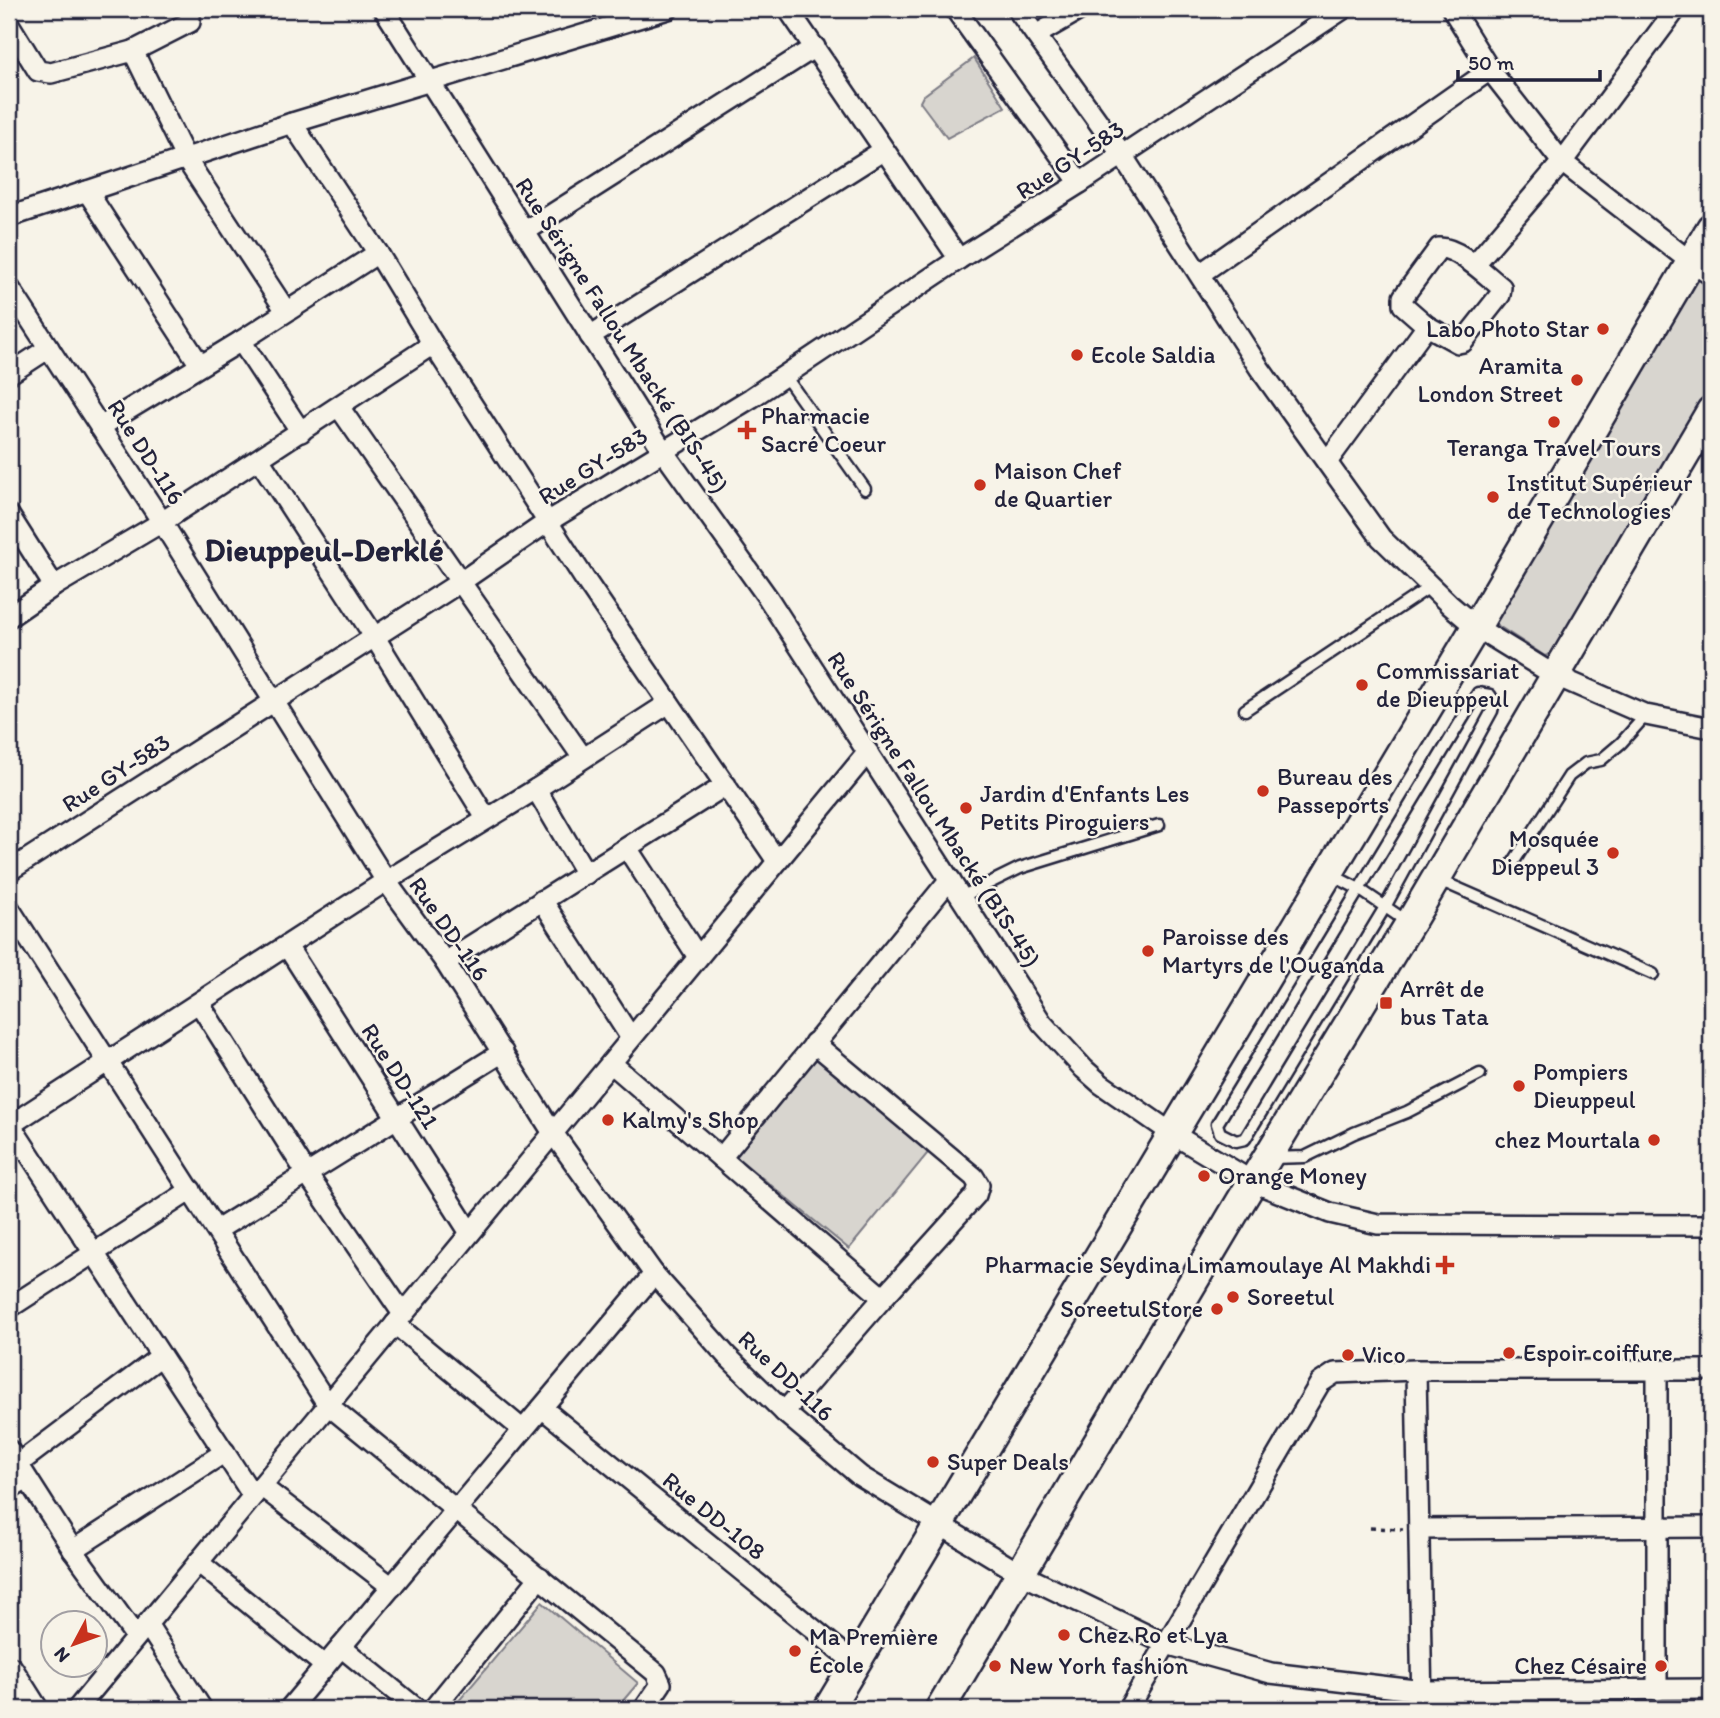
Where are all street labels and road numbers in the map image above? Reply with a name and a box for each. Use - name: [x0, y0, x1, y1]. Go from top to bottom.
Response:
- street label: Rue GY-583: [1010, 114, 1129, 205]
- street label: Rue Sérigne Fallou Mbacké (BIS-45): [509, 172, 735, 498]
- street label: Rue DD-116: [102, 393, 191, 510]
- street label: Rue GY-583: [533, 421, 653, 511]
- street label: Rue Sérigne Fallou Mbacké (BIS-45): [821, 646, 1047, 972]
- street label: Rue GY-583: [56, 727, 175, 818]
- street label: Rue DD-116: [403, 871, 496, 986]
- street label: Rue DD-121: [356, 1017, 445, 1134]
- street label: Rue DD-116: [732, 1324, 840, 1427]
- street label: Rue DD-108: [657, 1465, 772, 1566]

